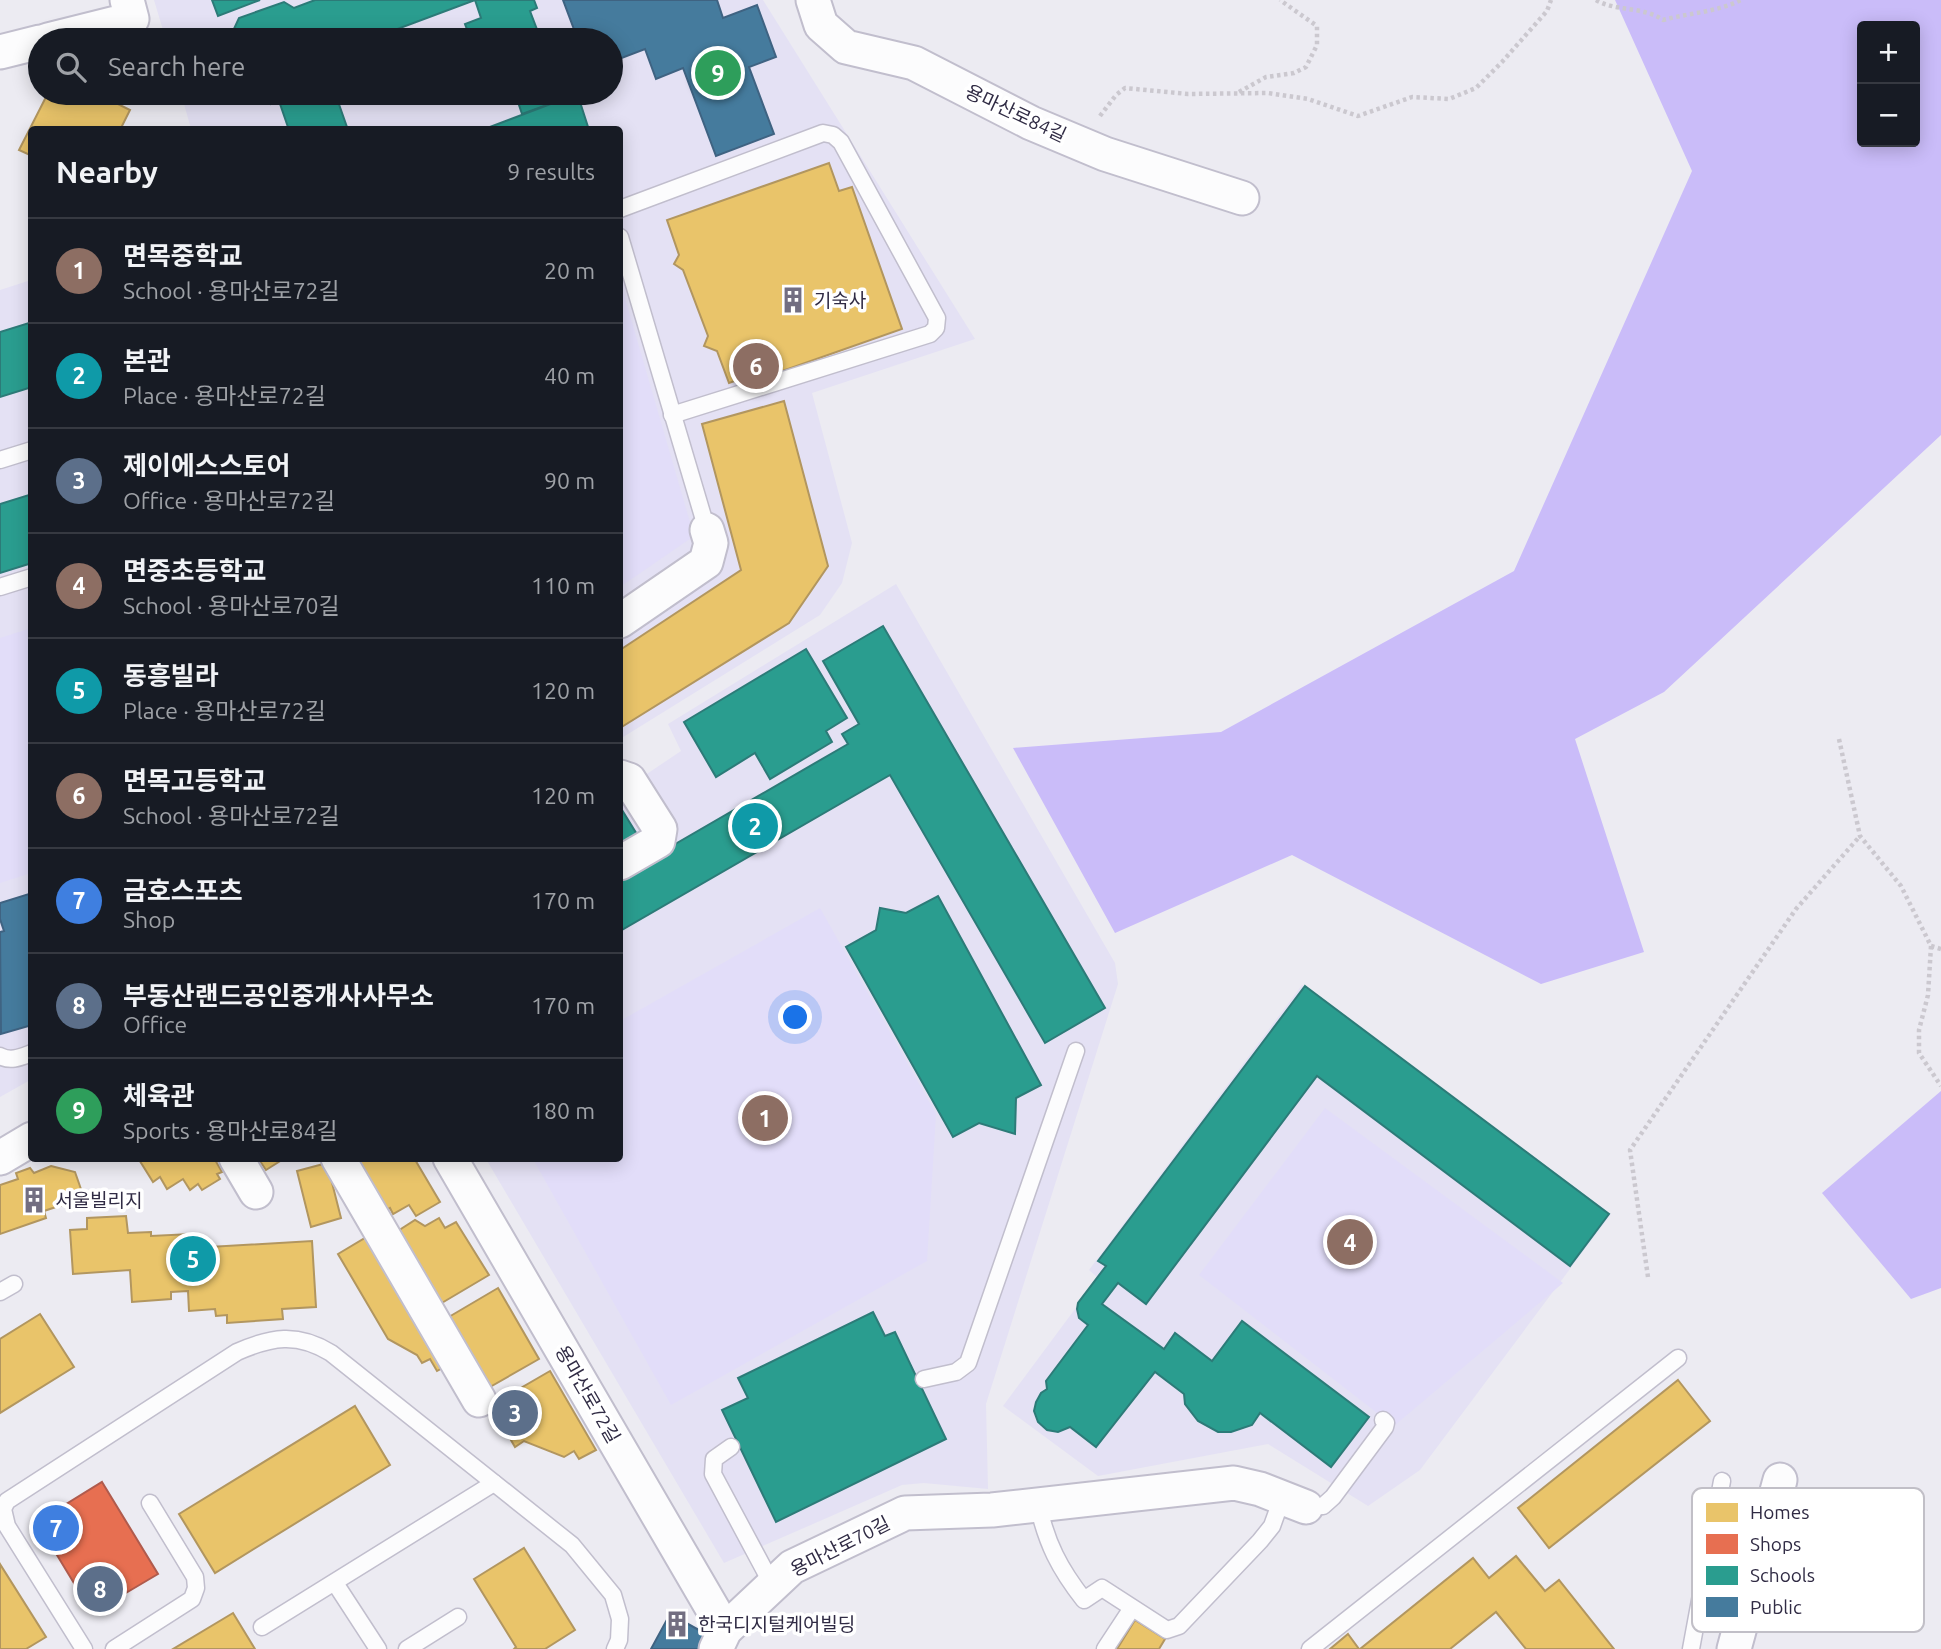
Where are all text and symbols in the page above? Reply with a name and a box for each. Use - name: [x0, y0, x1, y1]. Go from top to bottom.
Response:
- map controls: [1857, 21, 1920, 147]
- button: +: [1857, 21, 1920, 84]
- search box: [28, 28, 623, 105]
- pin: 9: [695, 47, 741, 99]
- icon: search: [52, 48, 90, 86]
- text: Search here: [108, 52, 245, 81]
- street label: 용마산로84길: [962, 80, 1070, 146]
- button: −: [1857, 84, 1920, 147]
- text: Nearby: [56, 155, 158, 189]
- text: 9 results: [507, 159, 595, 184]
- text: 면목중학교: [123, 241, 243, 270]
- text: 1: [73, 258, 85, 283]
- text: 20 m: [544, 258, 595, 283]
- text: School · 용마산로72길: [123, 278, 340, 303]
- building icon: 기숙사: [778, 285, 808, 315]
- place label: 기숙사: [814, 289, 866, 311]
- pin: 6: [733, 340, 779, 392]
- text: 본관: [123, 346, 171, 375]
- text: 2: [73, 363, 85, 388]
- text: 40 m: [544, 363, 595, 388]
- text: Place · 용마산로72길: [123, 383, 326, 408]
- text: 제이에스스토어: [123, 451, 290, 480]
- text: 3: [73, 468, 85, 493]
- text: 90 m: [544, 468, 595, 493]
- text: Office · 용마산로72길: [123, 488, 335, 513]
- text: 면중초등학교: [123, 556, 267, 585]
- text: 4: [73, 573, 85, 598]
- text: 110 m: [531, 573, 595, 598]
- text: School · 용마산로70길: [123, 593, 340, 618]
- text: 동흥빌라: [123, 661, 219, 690]
- text: 5: [73, 678, 85, 703]
- text: 120 m: [531, 678, 595, 703]
- text: Place · 용마산로72길: [123, 698, 326, 723]
- text: 면목고등학교: [123, 766, 267, 795]
- text: 6: [73, 783, 85, 808]
- text: 120 m: [531, 783, 595, 808]
- pin: 2: [732, 800, 778, 852]
- text: School · 용마산로72길: [123, 803, 340, 828]
- text: 금호스포츠: [123, 876, 243, 905]
- text: 7: [73, 888, 85, 913]
- text: 170 m: [531, 888, 595, 913]
- text: Shop: [123, 907, 175, 932]
- text: 부동산랜드공인중개사사무소: [123, 981, 434, 1010]
- text: 8: [73, 993, 85, 1018]
- text: 170 m: [531, 993, 595, 1018]
- your location: [778, 1000, 812, 1034]
- text: Office: [123, 1012, 187, 1037]
- text: 체육관: [123, 1081, 195, 1110]
- pin: 1: [742, 1092, 788, 1144]
- text: 9: [73, 1098, 85, 1123]
- text: 180 m: [531, 1098, 595, 1123]
- text: Sports · 용마산로84길: [123, 1118, 338, 1143]
- building icon: 서울빌리지: [19, 1185, 49, 1215]
- place label: 서울빌리지: [55, 1189, 142, 1211]
- pin: 4: [1327, 1216, 1373, 1268]
- pin: 5: [170, 1233, 216, 1285]
- street label: 용마산로72길: [551, 1341, 625, 1447]
- pin: 3: [492, 1387, 538, 1439]
- legend: [1692, 1488, 1924, 1632]
- text: Homes: [1750, 1501, 1810, 1523]
- pin: 7: [33, 1502, 79, 1554]
- street label: 용마산로70길: [787, 1511, 893, 1581]
- text: Shops: [1750, 1533, 1801, 1555]
- pin: 8: [77, 1563, 123, 1615]
- text: Schools: [1750, 1564, 1815, 1586]
- text: Public: [1750, 1596, 1802, 1618]
- building icon: 한국디지털케어빌딩: [662, 1609, 692, 1639]
- place label: 한국디지털케어빌딩: [698, 1613, 855, 1635]

